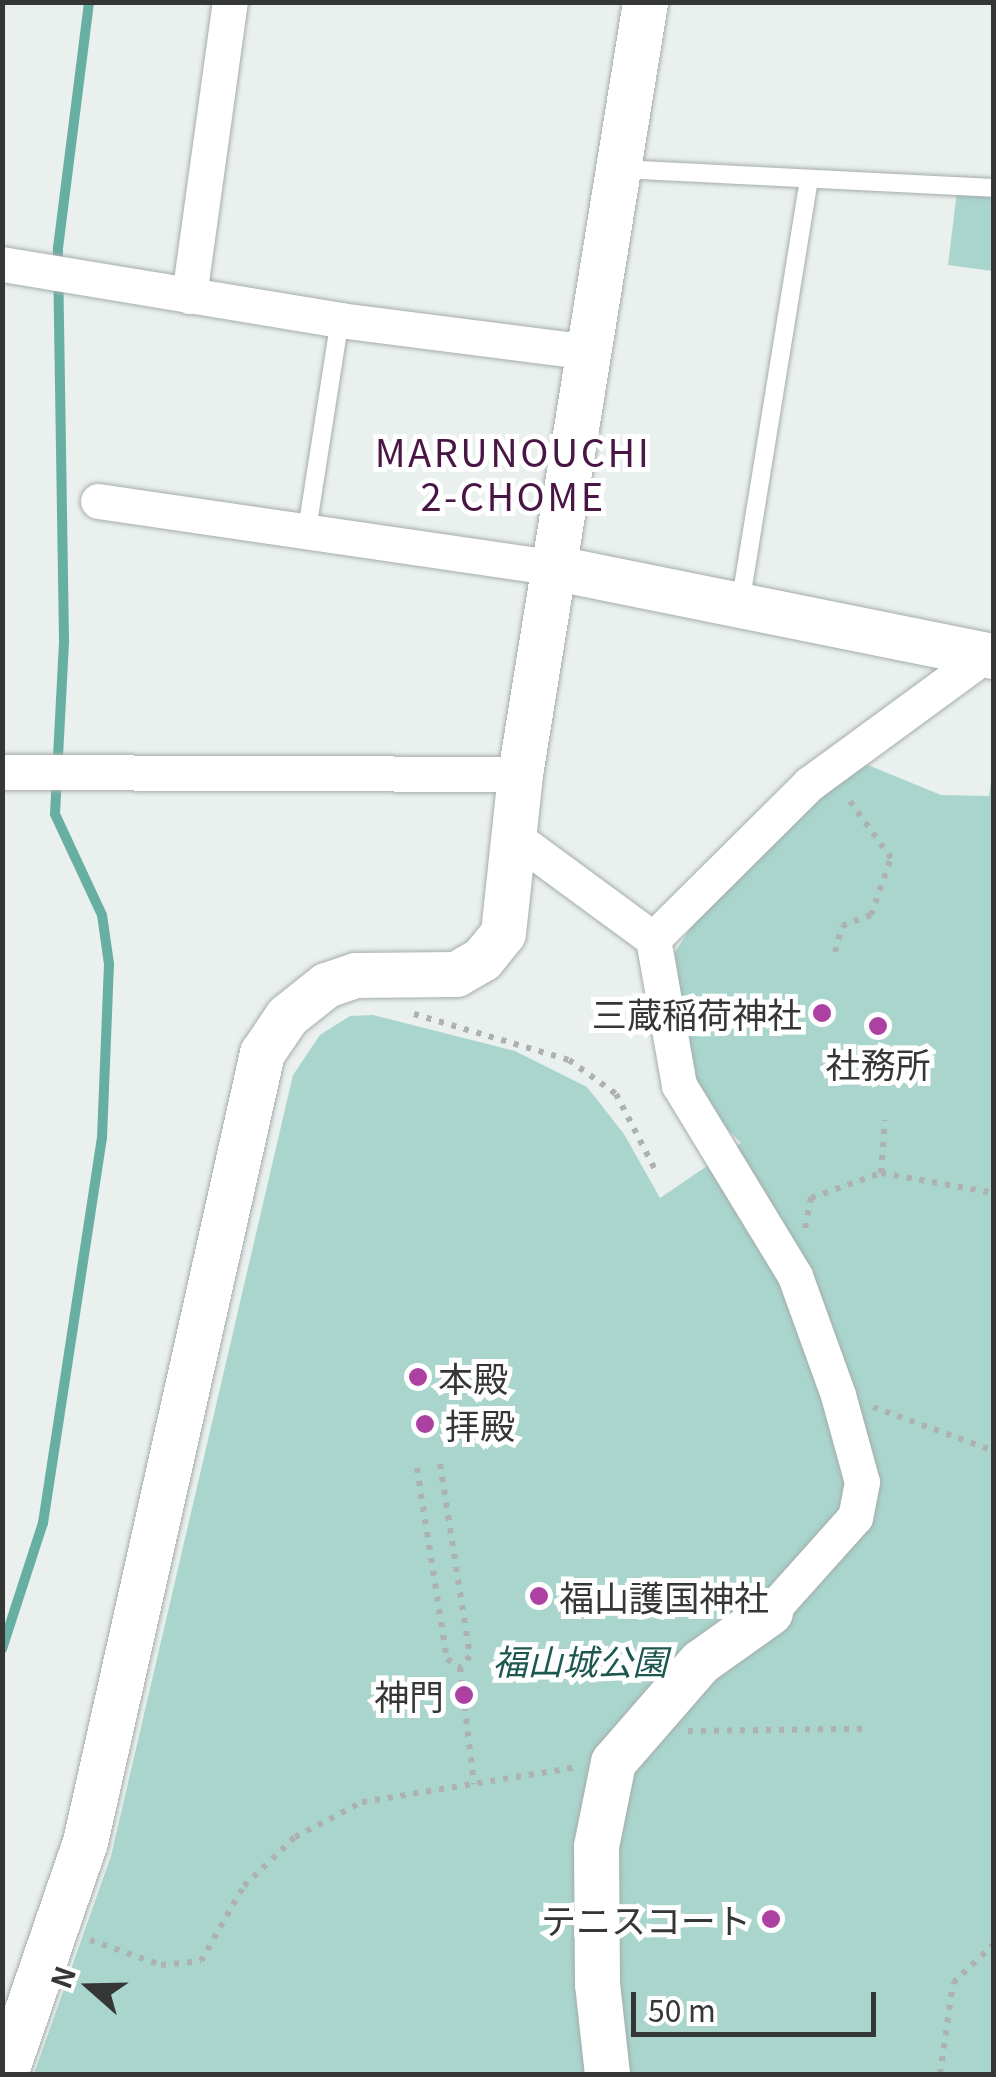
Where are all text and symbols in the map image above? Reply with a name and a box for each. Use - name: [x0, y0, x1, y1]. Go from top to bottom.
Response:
- district label: MARUNOUCHI 2-CHOME: [375, 428, 651, 518]
- place label: 三蔵稲荷神社: [592, 992, 802, 1034]
- marker: 三蔵稲荷神社: [811, 1002, 833, 1024]
- marker: 社務所: [867, 1015, 889, 1037]
- place label: 社務所: [826, 1042, 930, 1084]
- place label: 本殿: [438, 1356, 508, 1398]
- marker: 本殿: [407, 1366, 429, 1388]
- place label: 拝殿: [445, 1403, 515, 1445]
- marker: 拝殿: [414, 1413, 436, 1435]
- place label: 福山護国神社: [559, 1575, 769, 1617]
- marker: 福山護国神社: [528, 1585, 550, 1607]
- park label: 福山城公園: [493, 1639, 667, 1681]
- place label: 神門: [374, 1674, 444, 1716]
- marker: 神門: [453, 1684, 475, 1706]
- place label: テニスコート: [541, 1898, 751, 1940]
- marker: テニスコート: [760, 1908, 782, 1930]
- north arrow: [40, 1937, 140, 2037]
- text: N: [39, 1960, 84, 1993]
- scale bar: [636, 1972, 881, 2034]
- text: 50 m: [648, 1987, 716, 2031]

